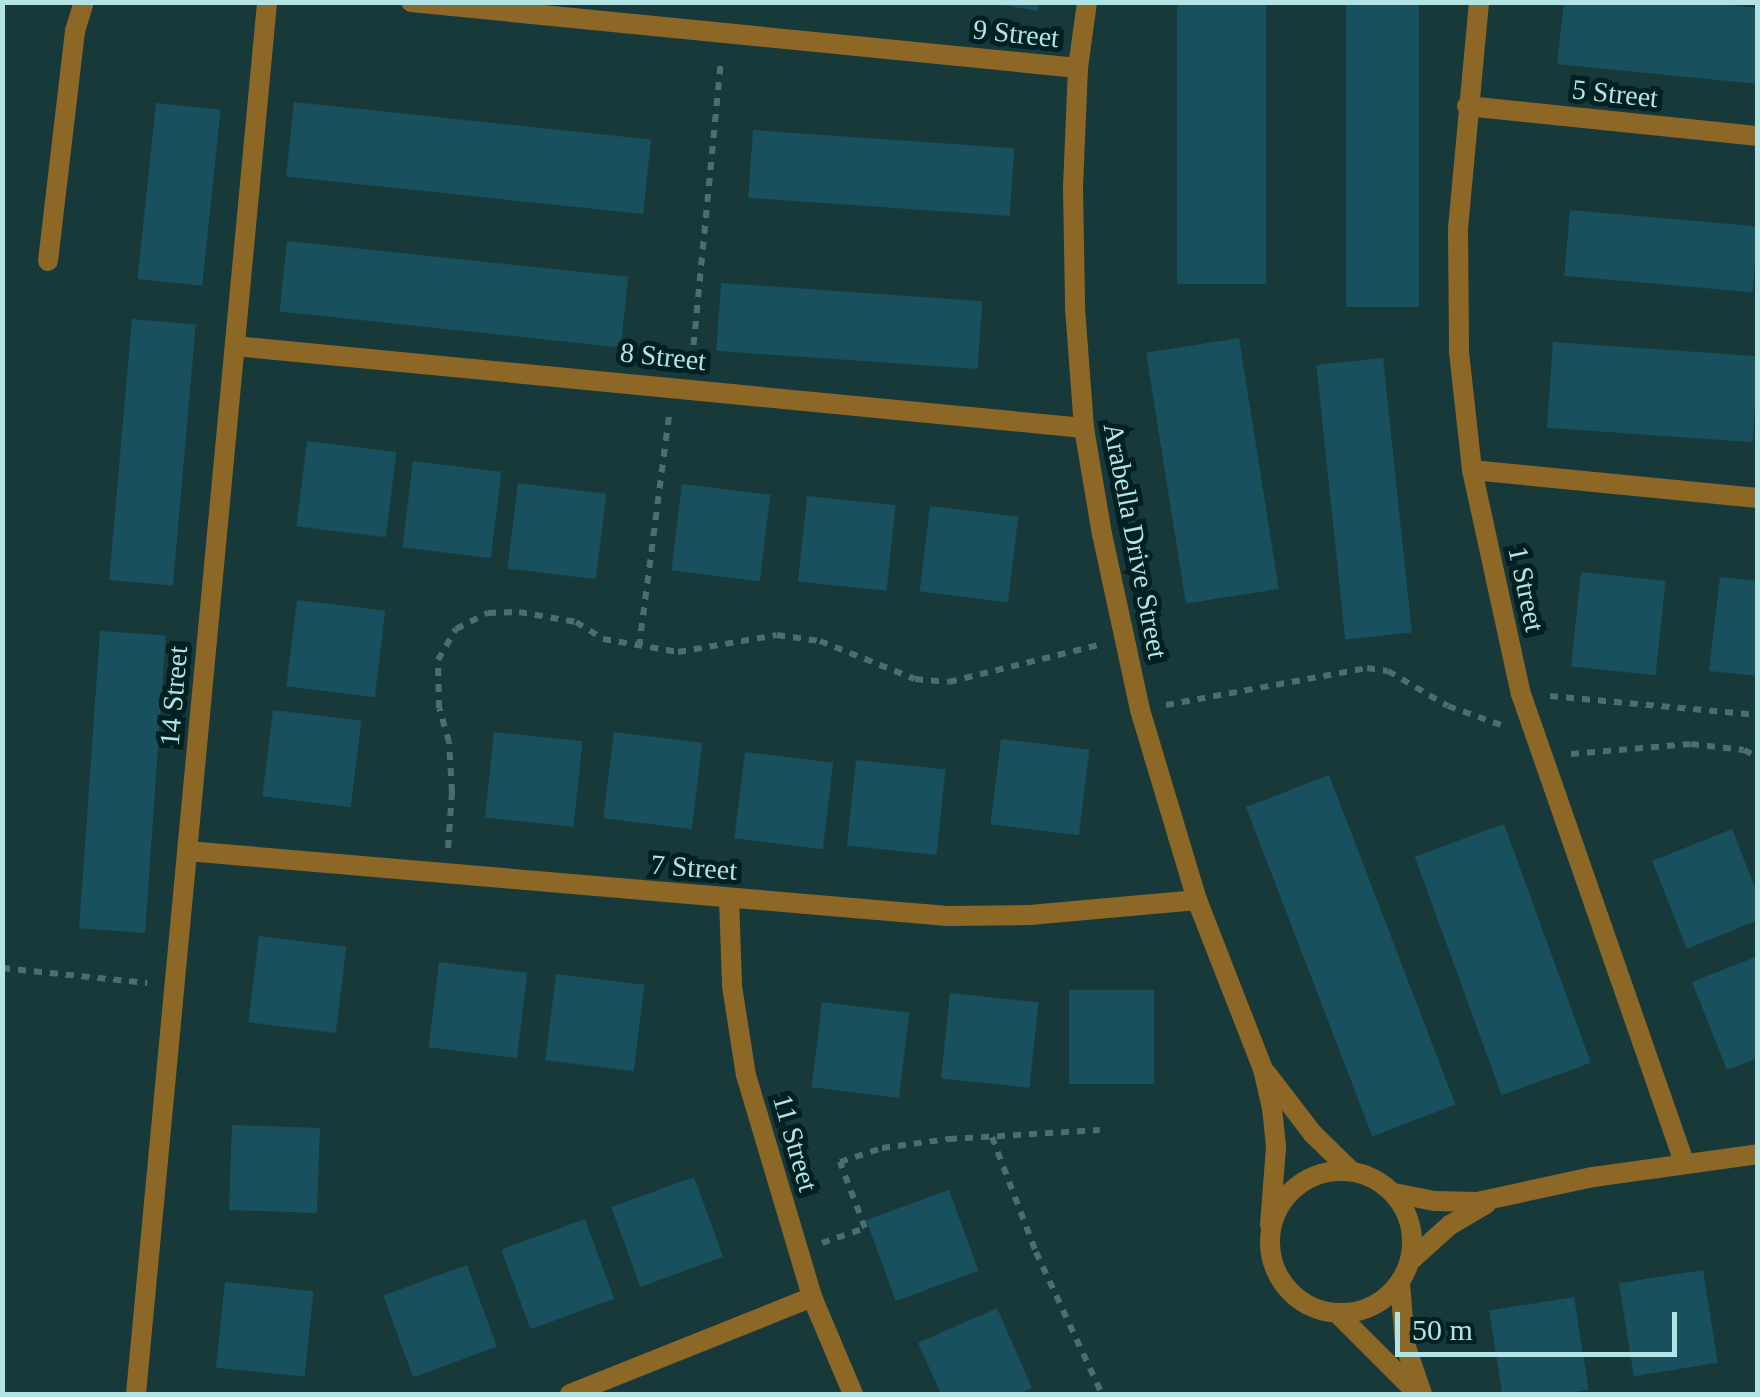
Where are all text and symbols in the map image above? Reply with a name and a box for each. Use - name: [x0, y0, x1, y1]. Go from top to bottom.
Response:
- street label: 9 Street: [971, 13, 1061, 55]
- street label: 5 Street: [1570, 73, 1660, 115]
- street label: 8 Street: [618, 336, 708, 378]
- street label: Arabella Drive Street: [1096, 420, 1174, 662]
- street label: 1 Street: [1501, 543, 1551, 635]
- street label: 14 Street: [153, 645, 195, 747]
- street label: 7 Street: [650, 848, 738, 888]
- street label: 11 Street: [765, 1091, 825, 1195]
- scale bar: [1400, 1292, 1682, 1354]
- text: 50 m: [1412, 1313, 1473, 1346]

